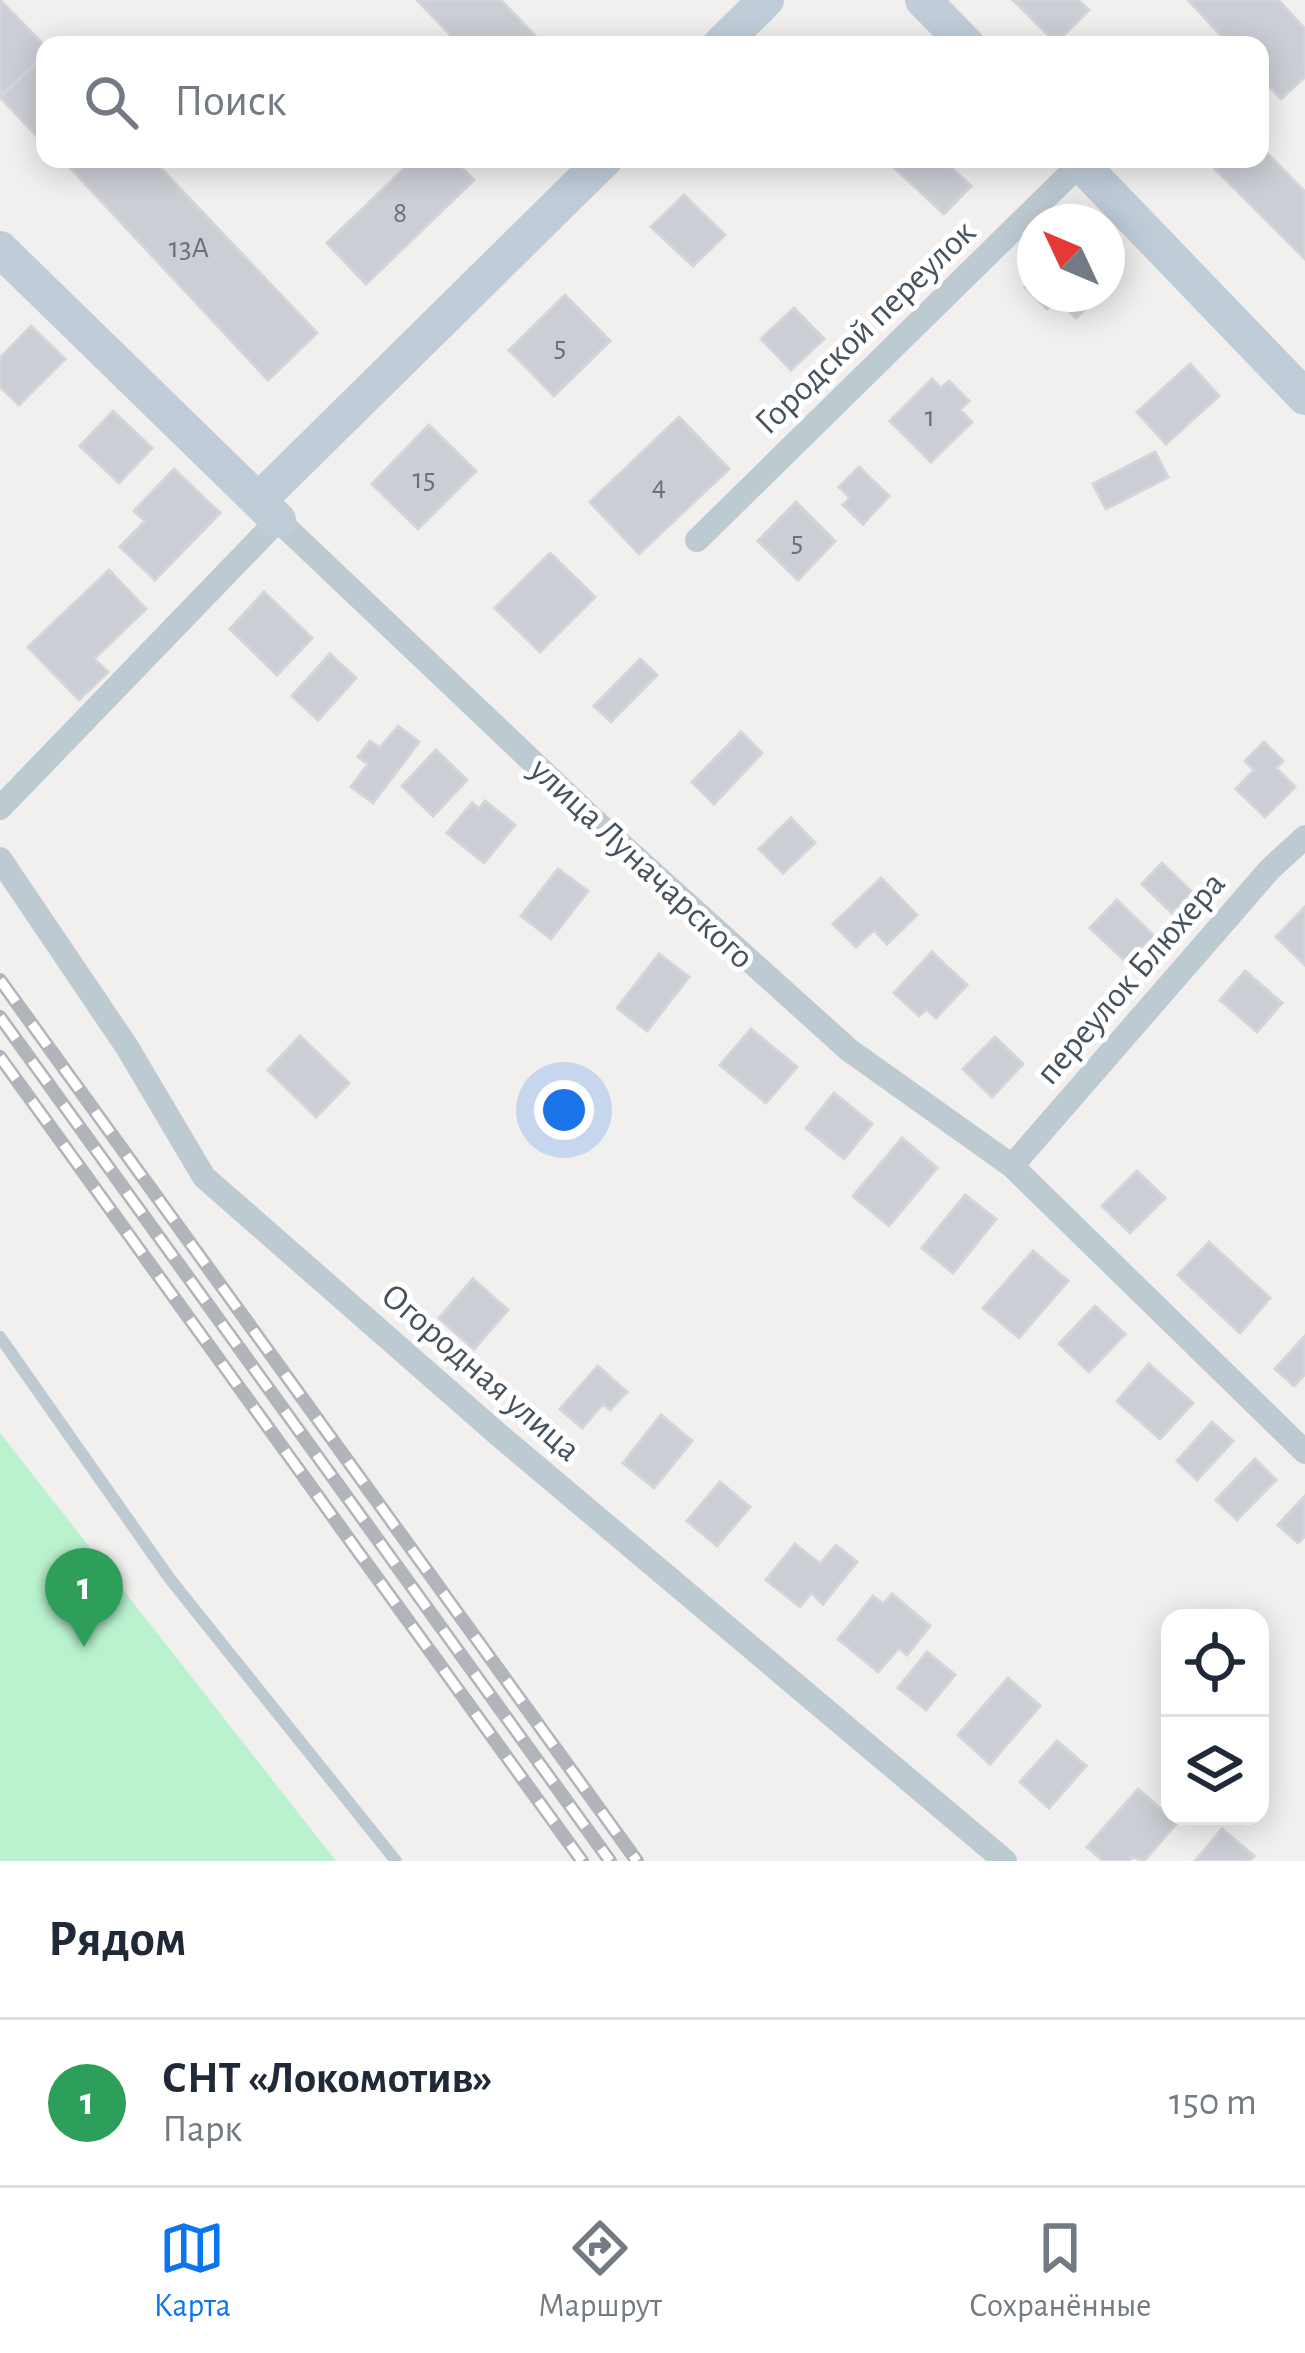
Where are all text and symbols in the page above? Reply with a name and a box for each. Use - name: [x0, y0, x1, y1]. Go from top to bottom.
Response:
- search box: [36, 36, 1269, 168]
- icon: search: [78, 69, 144, 135]
- text: Поиск: [174, 79, 286, 124]
- house number: 8: [393, 198, 407, 228]
- north arrow: [1017, 204, 1125, 312]
- street label: Городской переулок: [748, 213, 983, 441]
- house number: 13А: [169, 233, 209, 263]
- house number: 5: [554, 332, 566, 362]
- house number: 1: [925, 402, 935, 432]
- house number: 15: [413, 464, 435, 494]
- house number: 4: [652, 471, 666, 501]
- house number: 5: [791, 527, 803, 557]
- street label: улица Луначарского: [522, 750, 760, 976]
- street label: переулок Блюхера: [1029, 865, 1232, 1091]
- your location: [534, 1080, 594, 1140]
- street label: Огородная улица: [374, 1277, 587, 1468]
- pin: 1: [45, 1548, 123, 1647]
- map controls: [1161, 1609, 1269, 1825]
- button: locate: [1161, 1609, 1269, 1717]
- button: layers: [1161, 1717, 1269, 1825]
- text: Рядом: [48, 1914, 187, 1965]
- text: СНТ «Локомотив»: [162, 2056, 493, 2101]
- text: 1: [80, 2083, 94, 2122]
- text: 150 m: [1169, 2083, 1257, 2122]
- text: Парк: [162, 2110, 242, 2149]
- tab: Карта: [154, 2215, 231, 2327]
- tab: Маршрут: [538, 2215, 662, 2327]
- tab: Сохранённые: [969, 2215, 1151, 2327]

